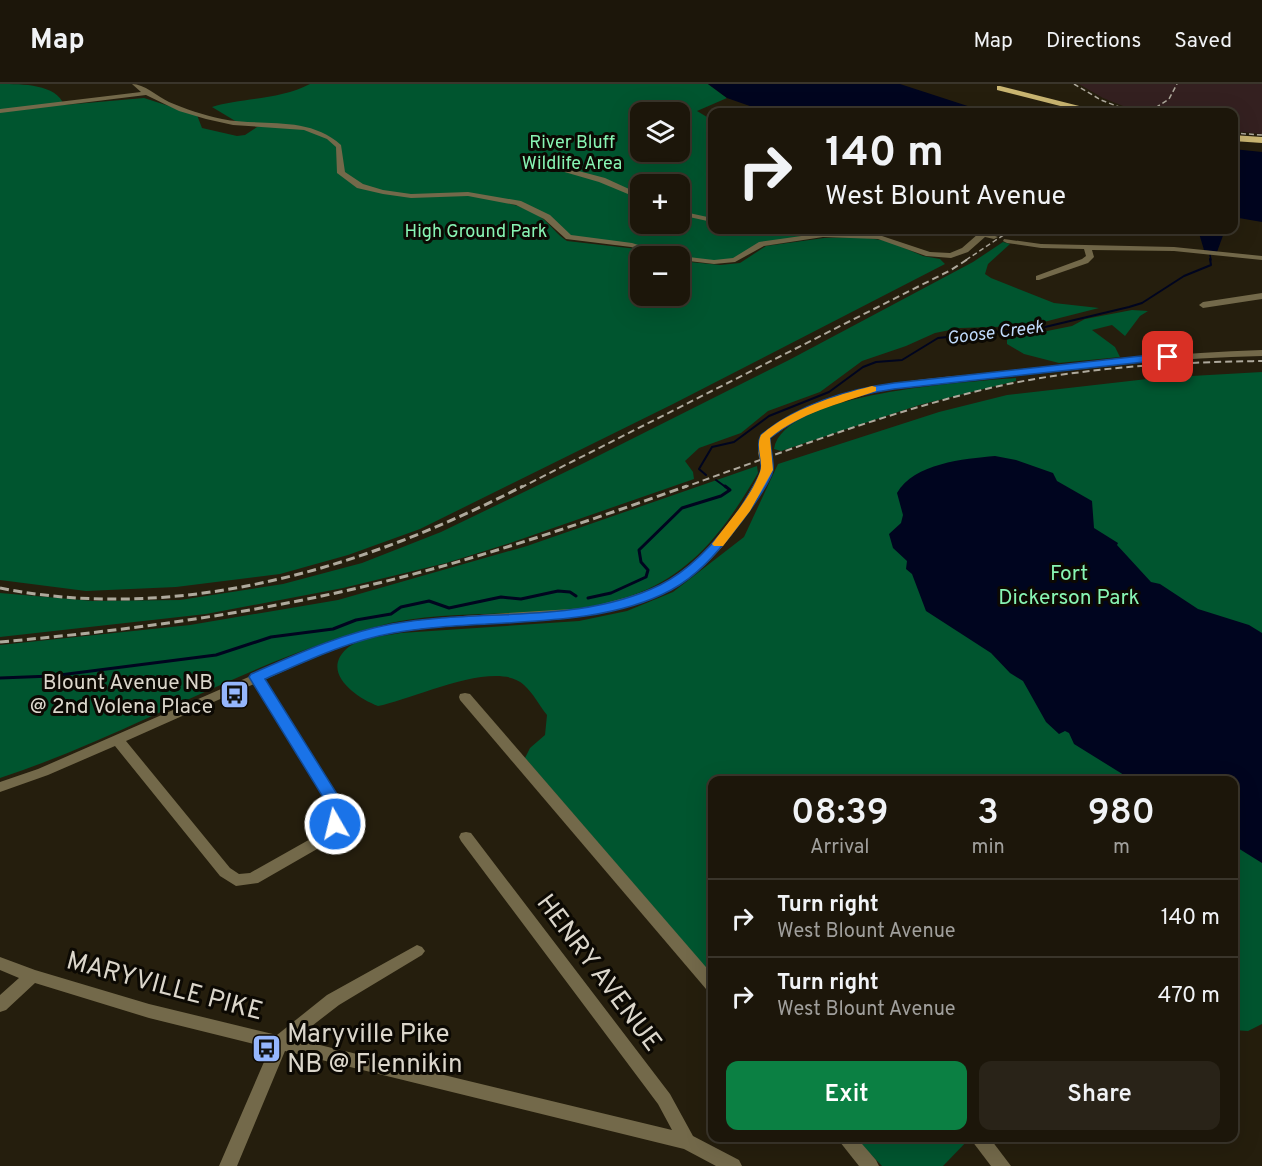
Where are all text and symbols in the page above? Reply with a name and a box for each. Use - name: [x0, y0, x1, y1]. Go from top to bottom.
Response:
- text: Map: [30, 23, 85, 59]
- text: Map: [973, 28, 1013, 55]
- text: Directions: [1046, 28, 1141, 55]
- text: Saved: [1174, 28, 1232, 55]
- map controls: [630, 102, 690, 306]
- button: layers: [630, 102, 690, 162]
- text: 140 m: [825, 128, 944, 181]
- park label: River Bluff Wildlife Area: [522, 132, 622, 176]
- icon: right: [726, 132, 804, 210]
- button: +: [630, 174, 690, 234]
- text: West Blount Avenue: [825, 180, 1066, 214]
- park label: High Ground Park: [405, 221, 547, 244]
- button: −: [630, 246, 690, 306]
- water label: Goose Creek: [945, 316, 1046, 351]
- pin: [1142, 331, 1193, 382]
- icon: arrive: [1151, 340, 1184, 373]
- park label: Fort Dickerson Park: [998, 561, 1140, 612]
- place label: Blount Avenue NB @ 2nd Volena Place: [30, 670, 213, 721]
- bus stop icon: Blount Avenue NB @ 2nd Volena Place: [218, 678, 250, 710]
- text: 08:39: [791, 791, 889, 837]
- text: 3: [977, 791, 999, 837]
- text: 980: [1088, 791, 1155, 837]
- position arrow: [303, 792, 367, 856]
- text: Arrival: [810, 835, 870, 861]
- text: min: [972, 835, 1005, 861]
- text: m: [1113, 835, 1130, 861]
- street label: HENRY AVENUE: [528, 888, 668, 1059]
- text: Turn right: [777, 892, 879, 919]
- icon: right: [726, 902, 759, 935]
- text: 140 m: [1161, 905, 1220, 932]
- text: West Blount Avenue: [777, 919, 956, 945]
- street label: MARYVILLE PIKE: [62, 945, 266, 1030]
- text: Turn right: [777, 970, 879, 997]
- icon: right: [726, 980, 759, 1013]
- text: 470 m: [1158, 983, 1220, 1010]
- text: West Blount Avenue: [777, 997, 956, 1023]
- place label: Maryville Pike NB @ Flennikin: [287, 1019, 463, 1082]
- bus stop icon: Maryville Pike NB @ Flennikin: [250, 1032, 282, 1064]
- button: Exit: [726, 1061, 967, 1130]
- button: Share: [979, 1061, 1220, 1130]

